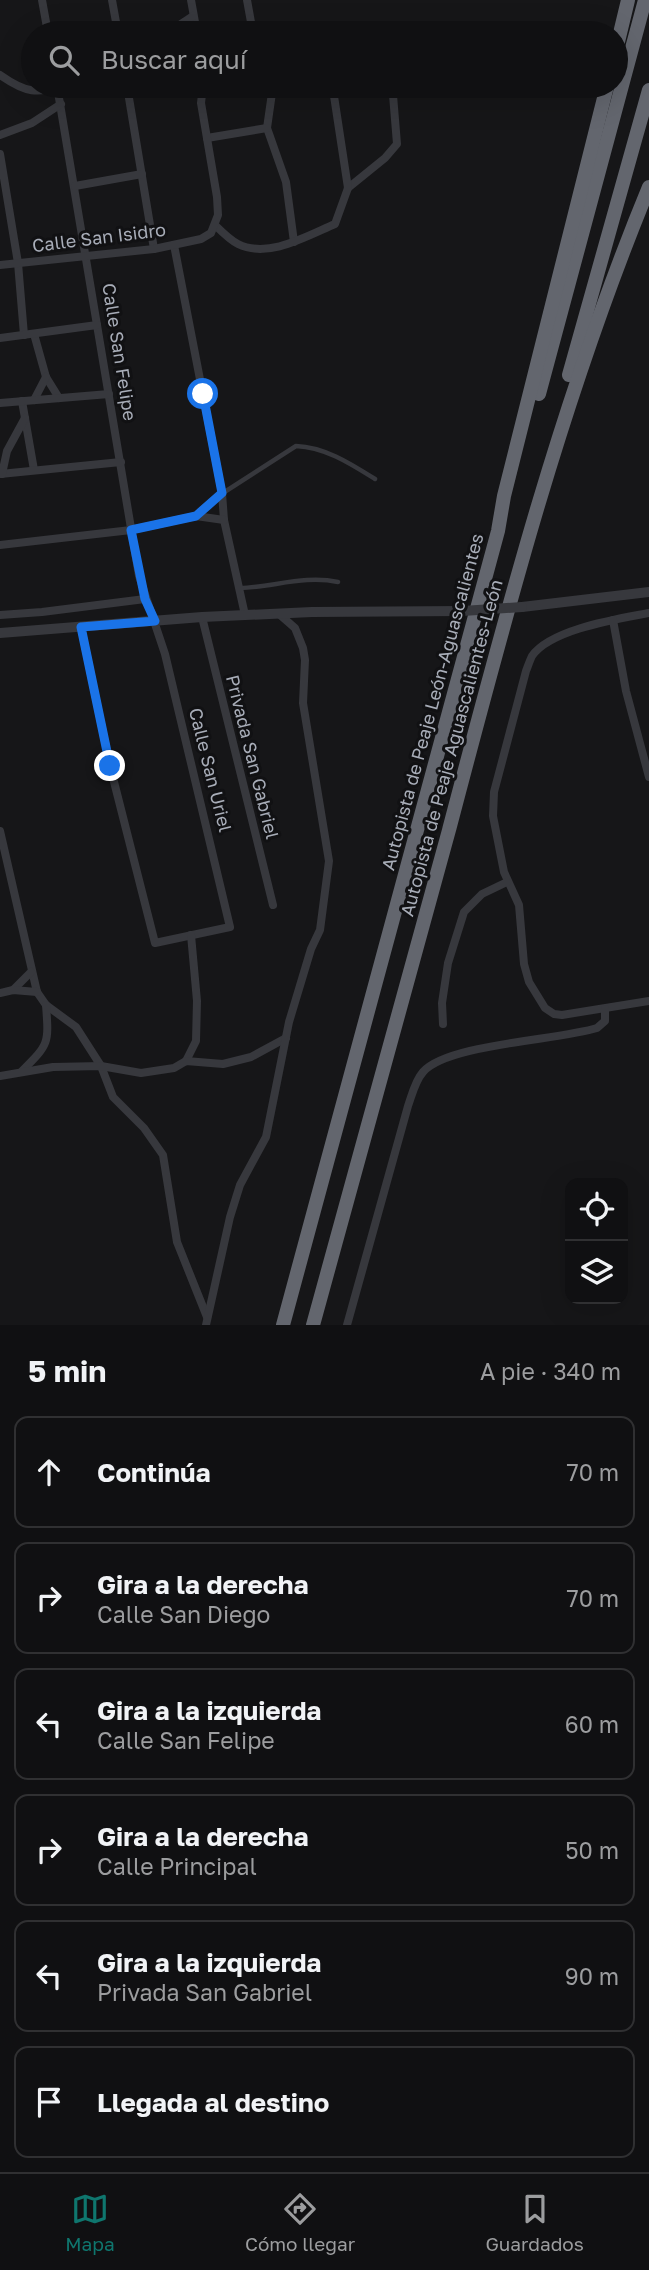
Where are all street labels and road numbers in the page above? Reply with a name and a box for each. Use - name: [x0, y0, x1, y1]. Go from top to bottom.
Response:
- street label: Calle San Isidro: [31, 218, 167, 256]
- street label: Calle San Felipe: [98, 281, 142, 422]
- street label: Autopista de Peaje León-Aguascalientes: [376, 531, 488, 873]
- street label: Autopista de Peaje Aguascalientes-León: [395, 577, 507, 919]
- street label: Privada San Gabriel: [222, 672, 284, 841]
- street label: Calle San Uriel: [185, 705, 237, 834]

